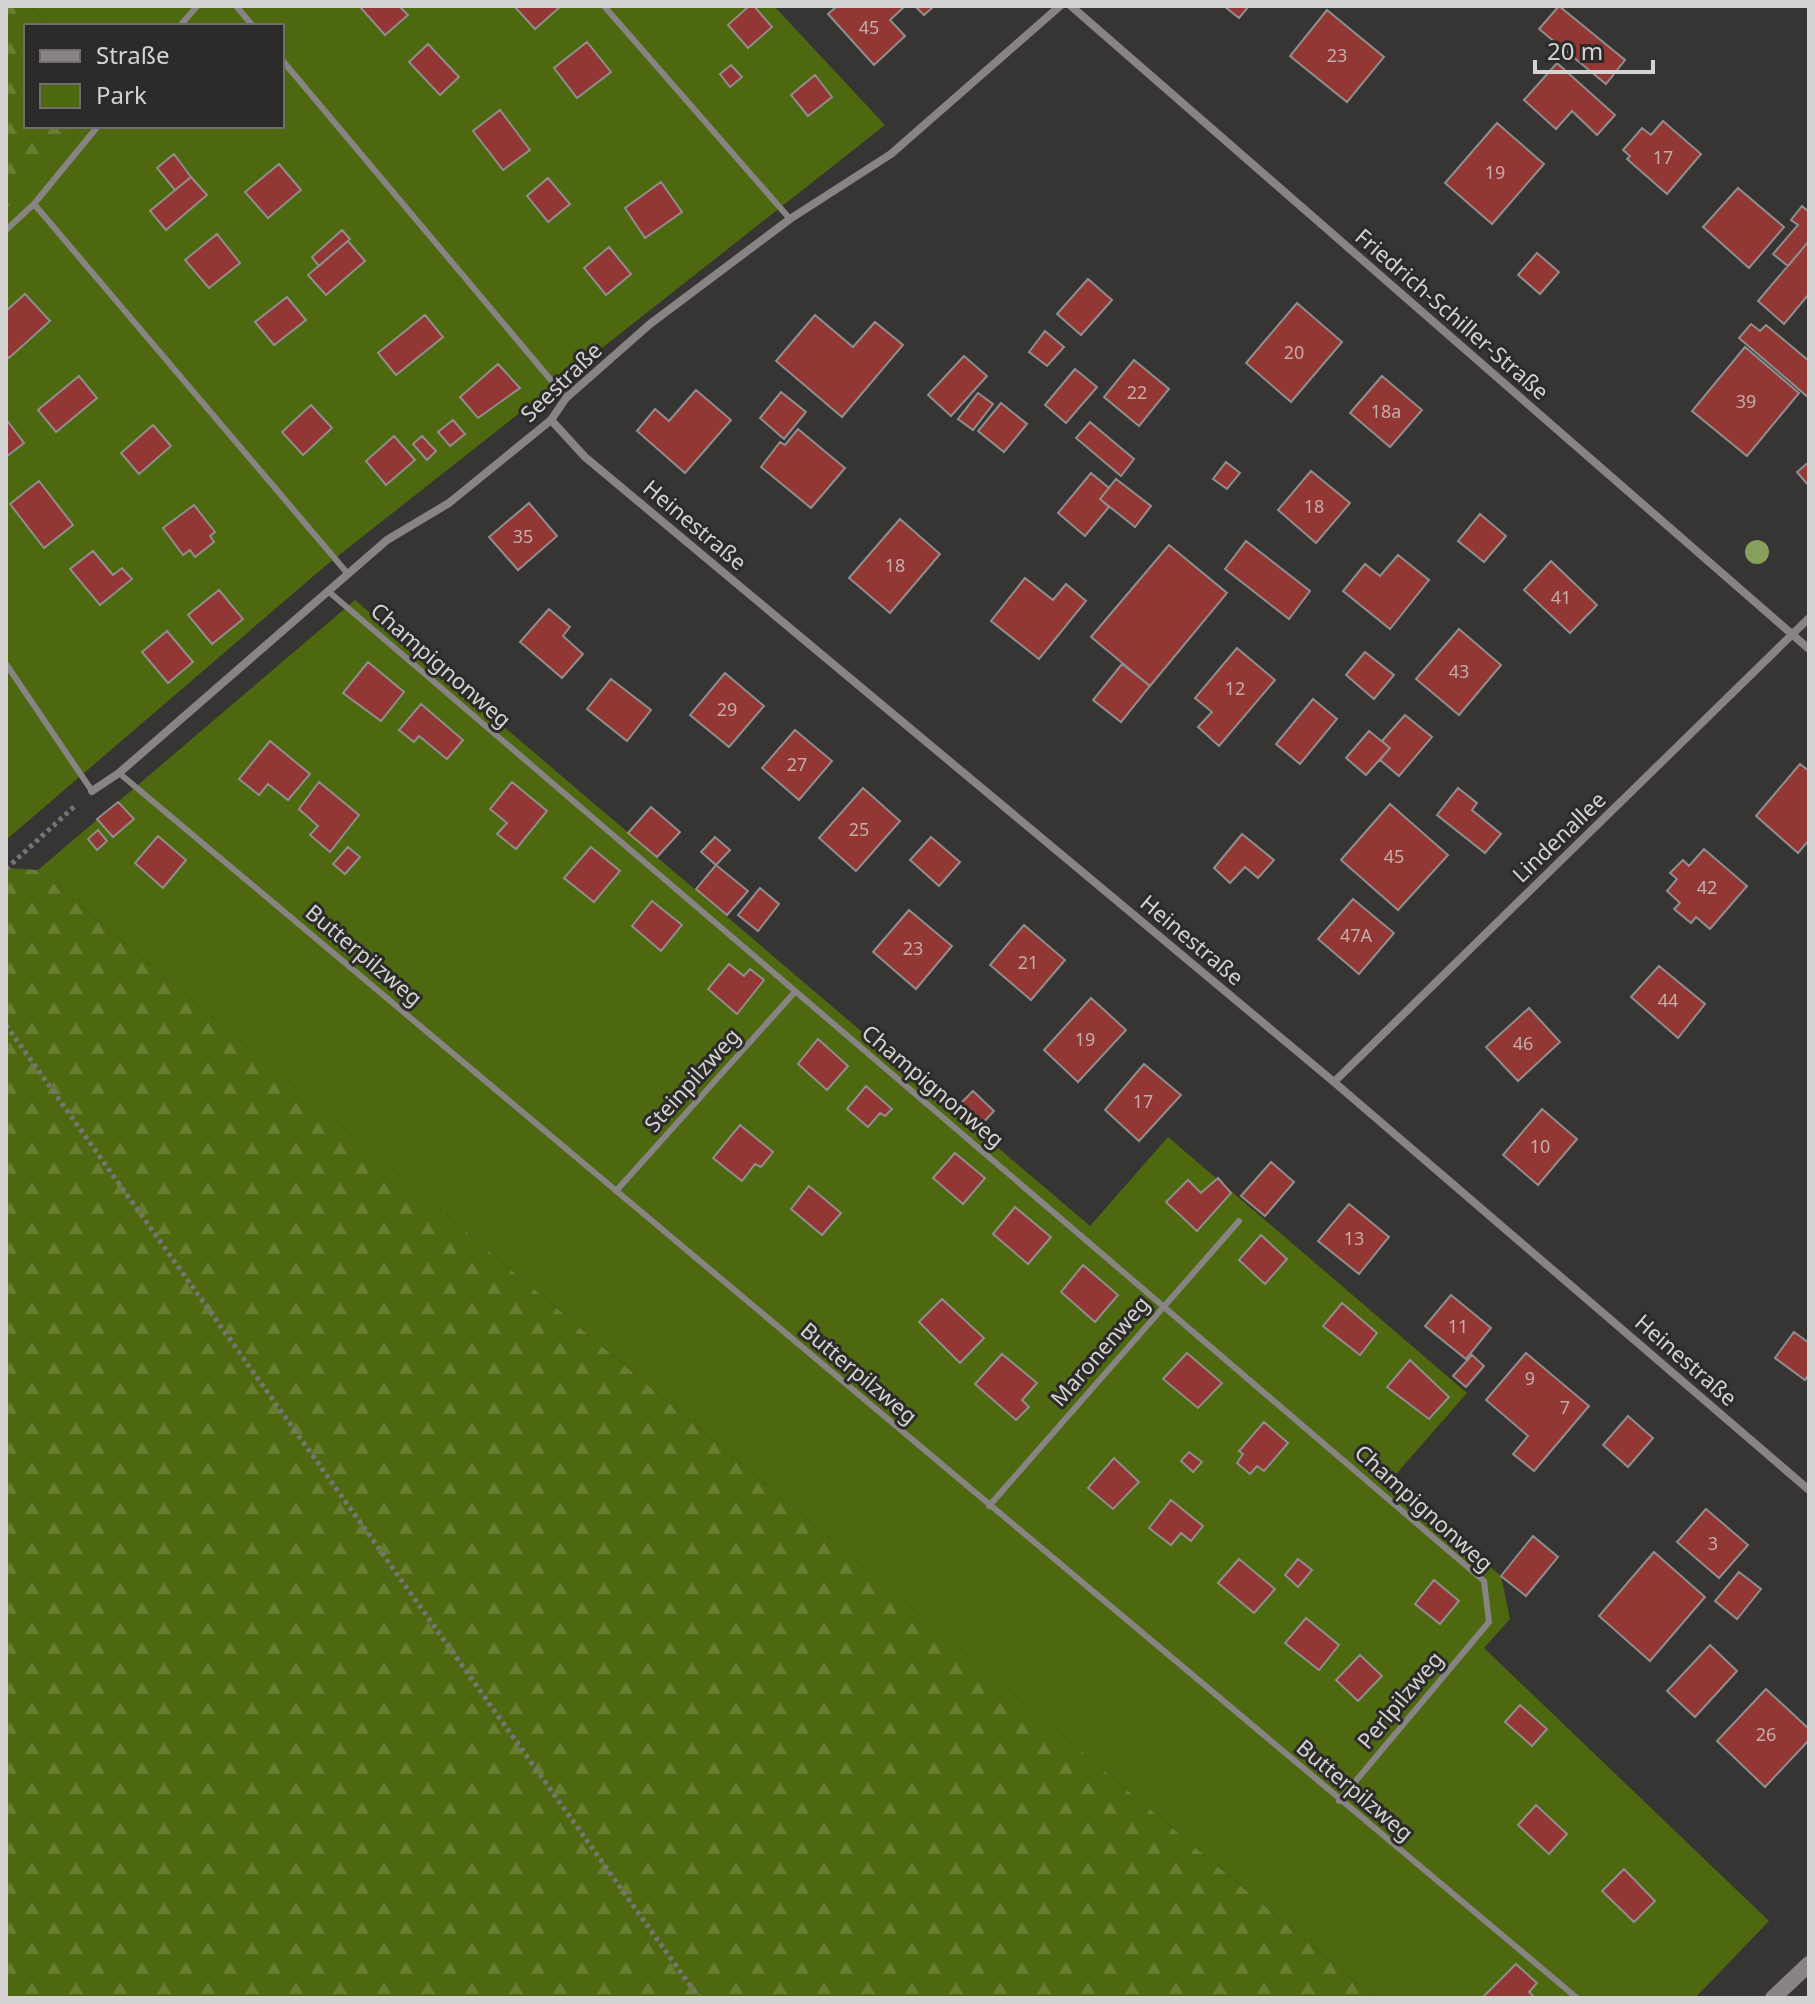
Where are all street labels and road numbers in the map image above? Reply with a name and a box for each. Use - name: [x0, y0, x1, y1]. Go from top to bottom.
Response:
- street label: Friedrich-Schiller-Straße: [1350, 221, 1556, 406]
- street label: Seestraße: [513, 335, 608, 428]
- street label: Heinestraße: [638, 472, 754, 576]
- street label: Champignonweg: [365, 595, 518, 734]
- street label: Lindenallee: [1505, 784, 1611, 888]
- street label: Heinestraße: [1135, 887, 1251, 991]
- street label: Butterpilzweg: [300, 897, 429, 1012]
- street label: Champignonweg: [856, 1017, 1011, 1154]
- street label: Steinpilzweg: [637, 1021, 746, 1138]
- street label: Maronenweg: [1043, 1289, 1156, 1412]
- street label: Heinestraße: [1629, 1307, 1744, 1412]
- street label: Butterpilzweg: [795, 1315, 924, 1430]
- street label: Champignonweg: [1349, 1437, 1500, 1578]
- street label: Perlpilzweg: [1350, 1644, 1449, 1755]
- street label: Butterpilzweg: [1291, 1732, 1420, 1847]

